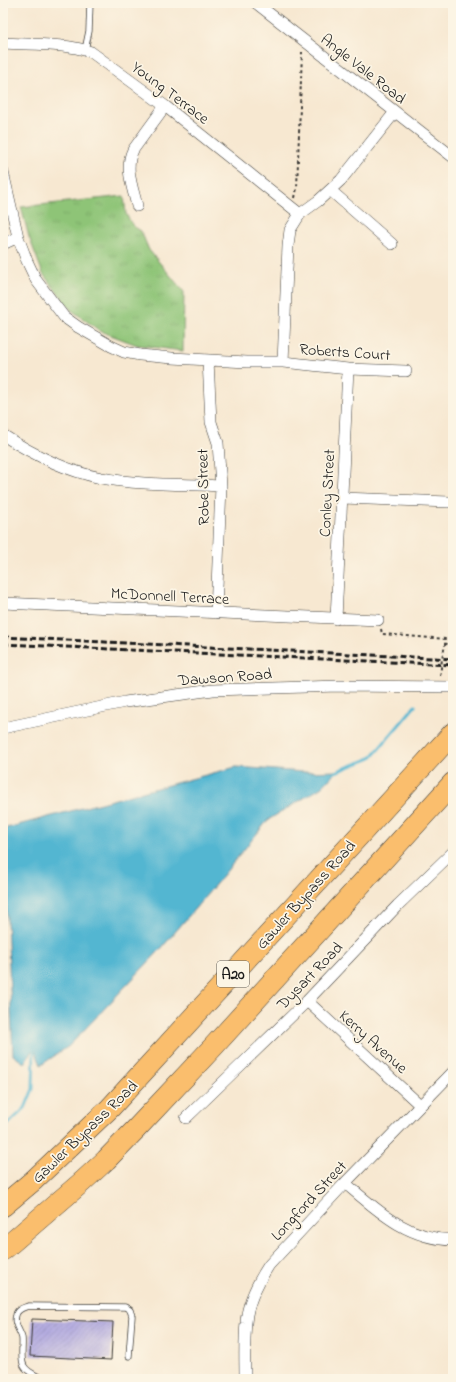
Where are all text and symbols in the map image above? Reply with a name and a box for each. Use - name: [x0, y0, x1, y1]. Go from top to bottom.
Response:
- street label: Angle Vale Road: [315, 28, 411, 111]
- street label: Young Terrace: [126, 56, 215, 132]
- street label: Roberts Court: [298, 338, 392, 368]
- street label: Robe Street: [191, 448, 217, 525]
- street label: Conley Street: [314, 448, 342, 538]
- street label: McDonnell Terrace: [110, 582, 230, 612]
- street label: Dawson Road: [176, 663, 273, 693]
- street label: Gawler Bypass Road: [251, 835, 362, 955]
- street label: Dysart Road: [271, 937, 349, 1017]
- road number: A20: [217, 961, 249, 987]
- street label: Kerry Avenue: [333, 1005, 413, 1081]
- street label: Gawler Bypass Road: [27, 1075, 144, 1190]
- street label: Longford Street: [266, 1155, 354, 1247]

